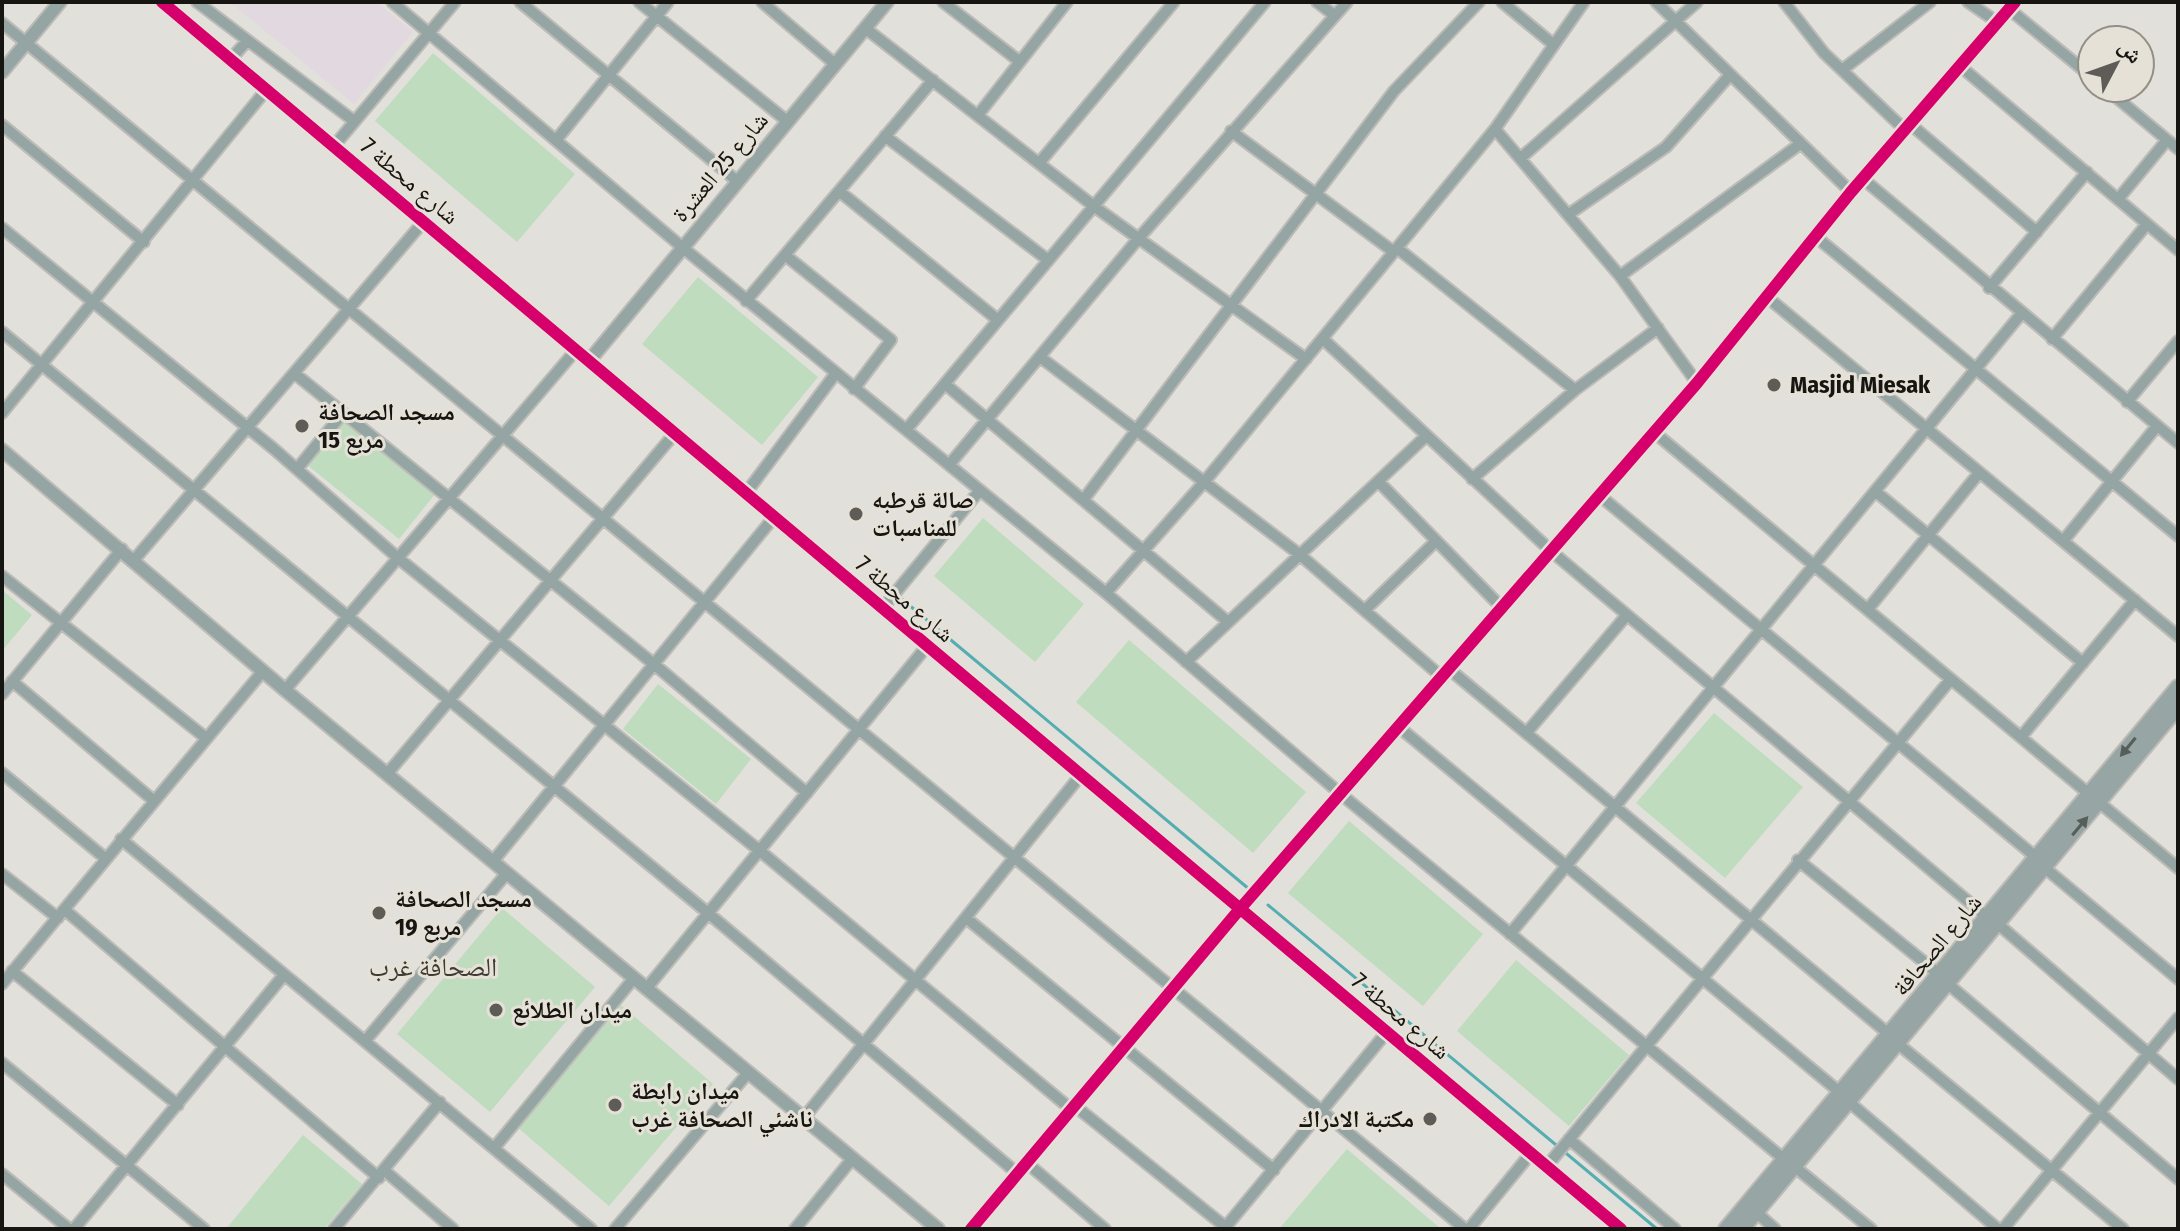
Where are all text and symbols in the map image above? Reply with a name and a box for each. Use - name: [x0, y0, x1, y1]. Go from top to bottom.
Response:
- north arrow: [2076, 24, 2156, 104]
- text: ش: [2113, 34, 2149, 69]
- street label: شارع 25 العشرة: [666, 106, 775, 228]
- street label: شارع محطة 7: [355, 132, 465, 231]
- place label: Masjid Miesak: [1790, 371, 1931, 399]
- marker: Masjid Miesak: [1765, 376, 1783, 394]
- place label: مسجد الصحافة مربع 15: [318, 398, 455, 456]
- marker: مسجد الصحافة مربع 15: [293, 417, 311, 435]
- place label: صالة قرطبه للمناسبات: [872, 486, 974, 542]
- marker: صالة قرطبه للمناسبات: [847, 505, 865, 523]
- street label: شارع محطة 7: [850, 550, 960, 649]
- one-way arrow: [2121, 737, 2137, 757]
- one-way arrow: [2071, 817, 2088, 837]
- place label: مسجد الصحافة مربع 19: [395, 885, 532, 943]
- street label: شارع الصحافة: [1887, 889, 1988, 1002]
- marker: مسجد الصحافة مربع 19: [370, 904, 388, 922]
- district label: الصحافة غرب: [369, 952, 497, 983]
- street label: شارع محطة 7: [1346, 967, 1456, 1066]
- place label: ميدان الطلائع: [512, 996, 632, 1026]
- marker: ميدان الطلائع: [487, 1001, 505, 1019]
- place label: ميدان رابطة ناشئي الصحافة غرب: [631, 1077, 813, 1138]
- marker: ميدان رابطة ناشئي الصحافة غرب: [606, 1096, 624, 1114]
- place label: مكتبة الادراك: [1299, 1105, 1414, 1133]
- marker: مكتبة الادراك: [1421, 1110, 1439, 1128]

